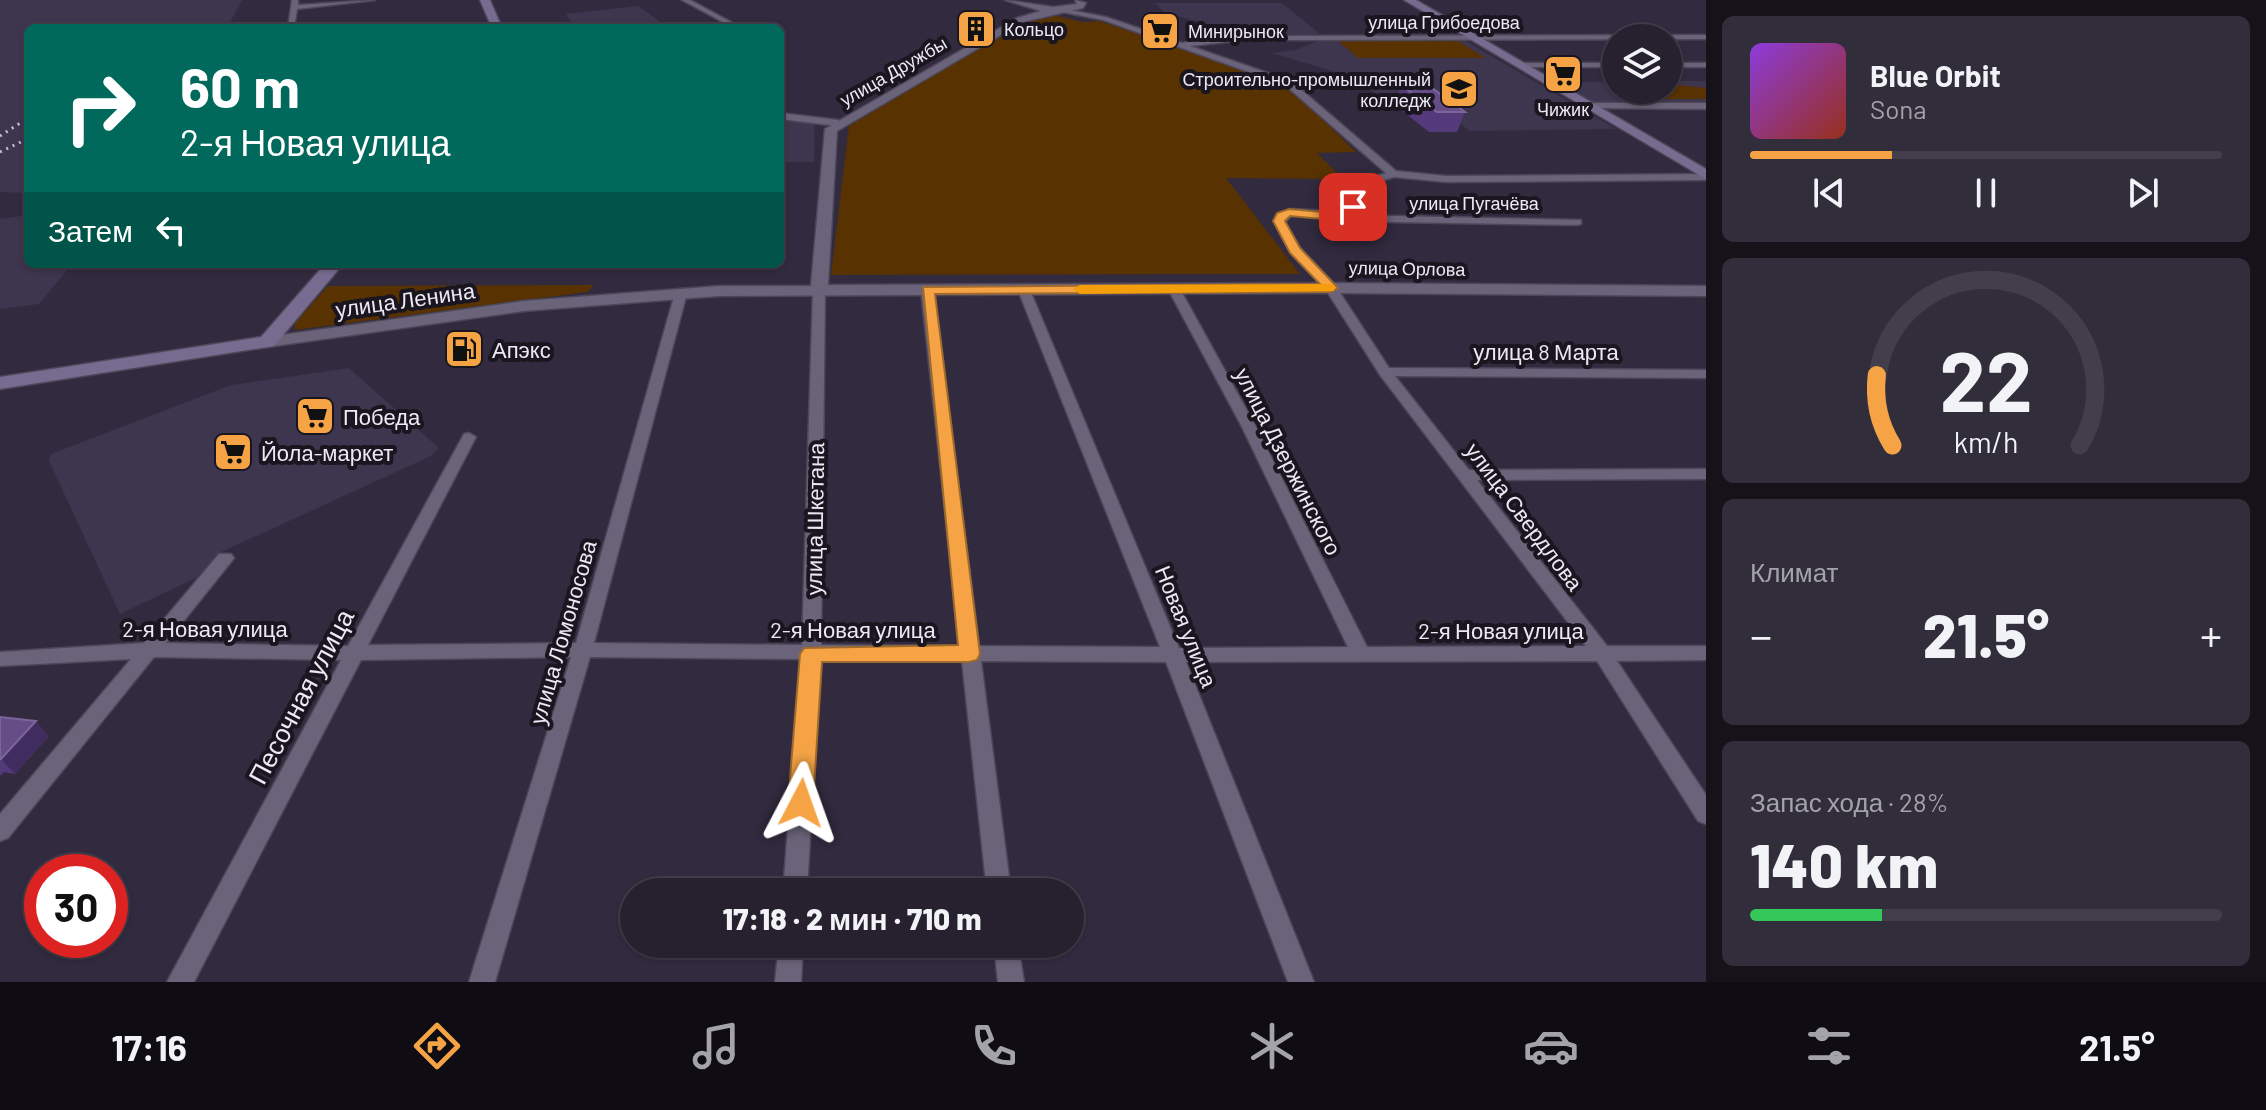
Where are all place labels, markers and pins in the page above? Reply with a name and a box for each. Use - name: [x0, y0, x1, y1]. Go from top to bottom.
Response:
- building icon: Кольцо: [955, 8, 997, 50]
- supermarket icon: Минирынок: [1139, 10, 1181, 52]
- place label: Кольцо: [1004, 18, 1064, 40]
- place label: Минирынок: [1188, 20, 1284, 42]
- supermarket icon: Чижик: [1542, 53, 1584, 95]
- place label: Строительно-промышленный колледж: [1182, 68, 1431, 111]
- school or university icon: Строительно-промышленный колледж: [1438, 68, 1480, 110]
- place label: Чижик: [1537, 98, 1589, 120]
- pin: [1319, 173, 1387, 241]
- fuel station icon: Апэкс: [443, 328, 485, 370]
- place label: Апэкс: [492, 336, 551, 362]
- supermarket icon: Победа: [294, 395, 336, 437]
- place label: Победа: [343, 403, 421, 430]
- supermarket icon: Йола-маркет: [212, 431, 254, 473]
- place label: Йола-маркет: [261, 439, 393, 466]

